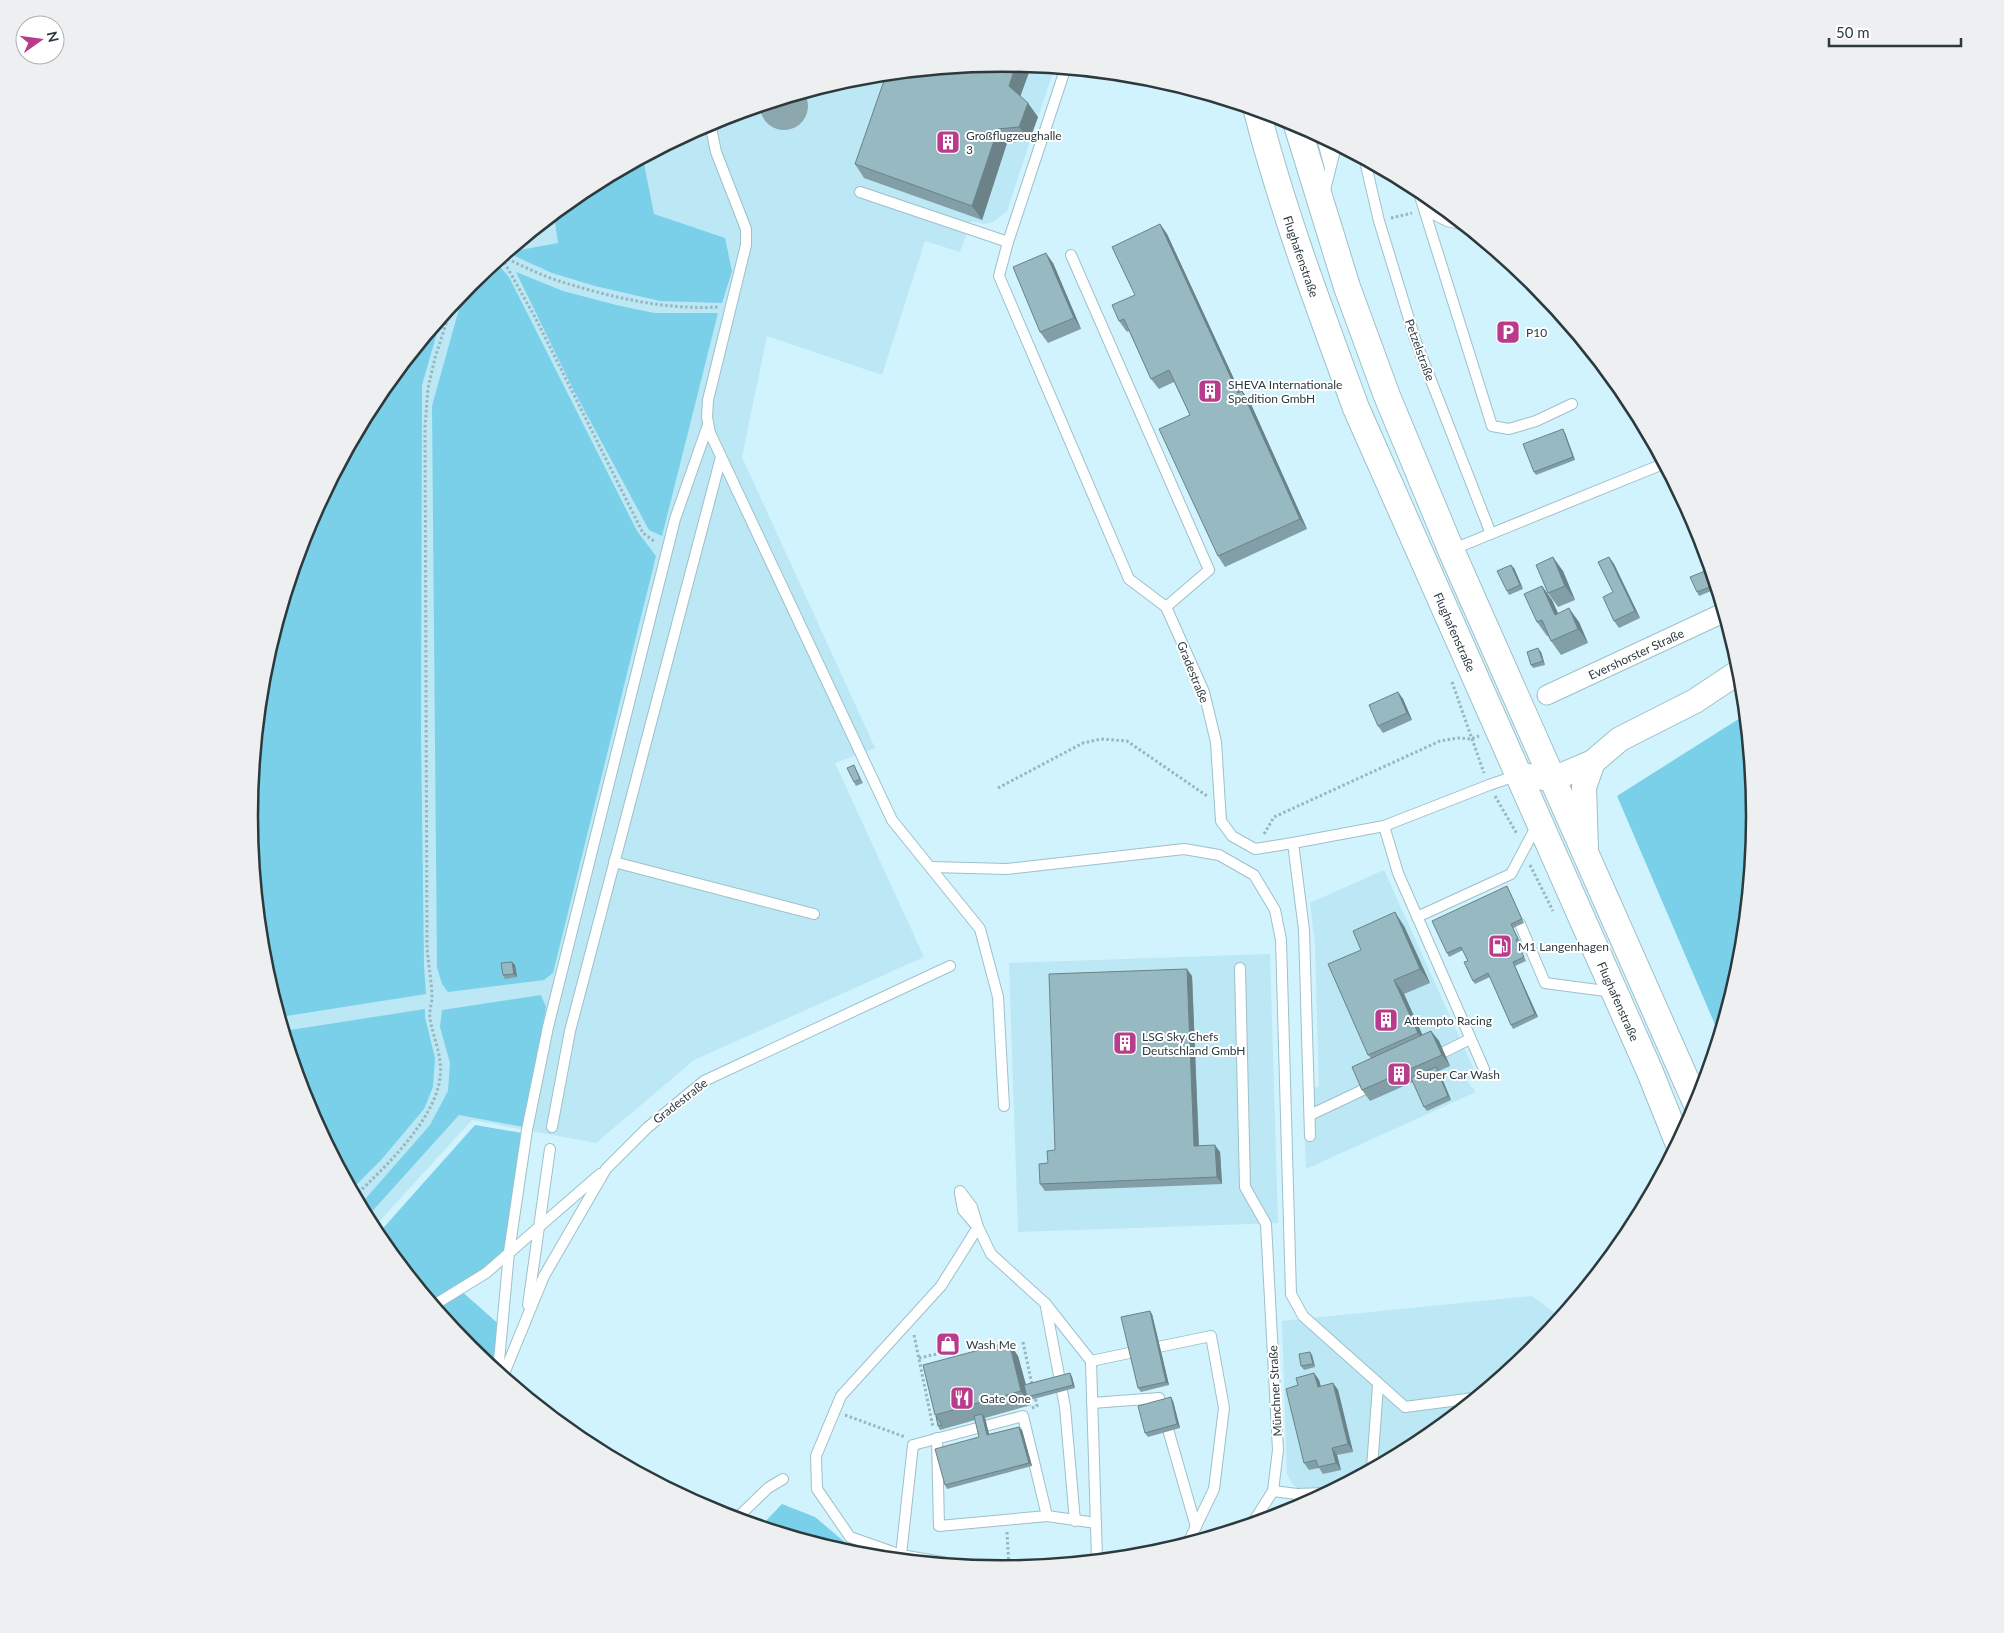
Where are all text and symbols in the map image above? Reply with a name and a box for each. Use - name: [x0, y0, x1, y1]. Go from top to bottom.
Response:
- north arrow: [15, 15, 65, 65]
- scale bar: [1829, 15, 1962, 47]
- text: 50 m: [1836, 23, 1870, 41]
- text: N: [44, 29, 63, 44]
- place label: Großflugzeughalle 3: [966, 128, 1062, 157]
- building icon: Großflugzeughalle 3: [935, 129, 961, 155]
- street label: Flughafenstraße: [1281, 214, 1322, 299]
- street label: Petzelstraße: [1402, 317, 1438, 383]
- parking icon: P10: [1495, 319, 1521, 345]
- place label: P10: [1526, 325, 1547, 340]
- place label: SHEVA Internationale Spedition GmbH: [1228, 377, 1342, 406]
- building icon: SHEVA Internationale Spedition GmbH: [1197, 378, 1223, 404]
- street label: Flughafenstraße: [1431, 590, 1479, 674]
- street label: Evershorster Straße: [1586, 625, 1686, 682]
- street label: Gradestraße: [1174, 639, 1212, 705]
- fuel station icon: M1 Langenhagen: [1487, 933, 1513, 959]
- place label: M1 Langenhagen: [1518, 939, 1609, 954]
- street label: Flughafenstraße: [1595, 959, 1643, 1043]
- building icon: Attempto Racing: [1373, 1007, 1399, 1033]
- place label: Attempto Racing: [1404, 1013, 1492, 1028]
- place label: LSG Sky Chefs Deutschland GmbH: [1142, 1029, 1246, 1058]
- building icon: LSG Sky Chefs Deutschland GmbH: [1112, 1030, 1138, 1056]
- building icon: Super Car Wash: [1386, 1061, 1412, 1087]
- place label: Super Car Wash: [1416, 1067, 1500, 1082]
- street label: Gradestraße: [650, 1075, 710, 1127]
- shop icon: Wash Me: [935, 1331, 961, 1357]
- place label: Wash Me: [966, 1337, 1016, 1352]
- street label: Münchner Straße: [1265, 1345, 1285, 1437]
- restaurant icon: Gate One: [949, 1385, 975, 1411]
- place label: Gate One: [980, 1391, 1031, 1406]

